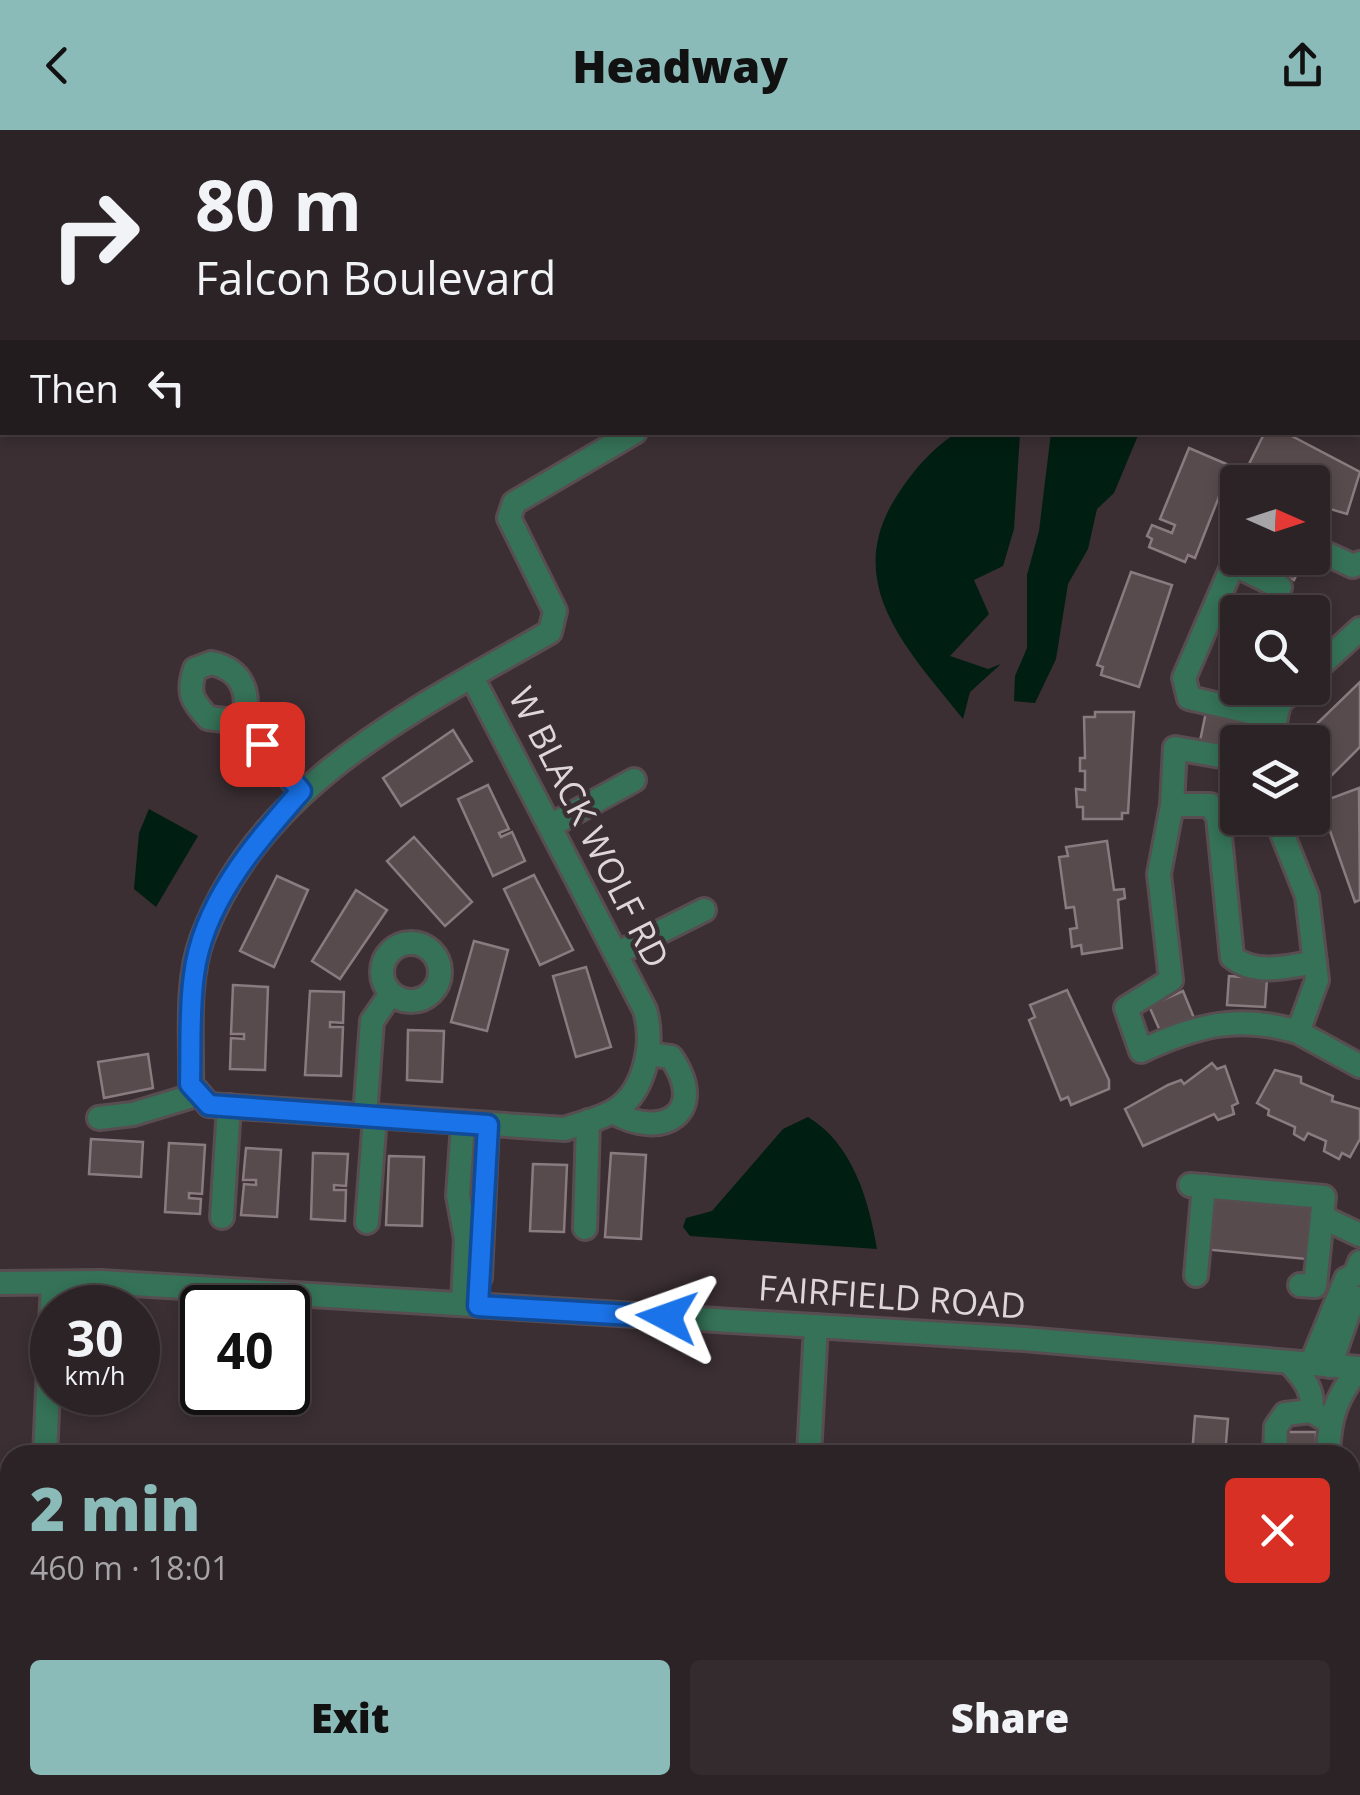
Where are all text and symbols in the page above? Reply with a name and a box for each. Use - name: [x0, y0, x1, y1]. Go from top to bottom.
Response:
- text: Headway: [572, 35, 788, 96]
- icon: back: [30, 38, 85, 93]
- icon: share: [1275, 38, 1330, 93]
- text: 80 m: [195, 156, 362, 252]
- icon: right: [30, 170, 160, 300]
- text: Falcon Boulevard: [195, 247, 556, 308]
- icon: left: [139, 360, 194, 415]
- text: Then: [30, 362, 119, 414]
- north arrow: [1220, 465, 1330, 575]
- map controls: [1220, 465, 1330, 835]
- button: search: [1220, 595, 1330, 705]
- street label: W BLACK WOLF RD: [499, 679, 681, 975]
- pin: [220, 702, 305, 787]
- icon: arrive: [235, 717, 290, 772]
- button: layers: [1220, 725, 1330, 835]
- street label: FAIRFIELD ROAD: [757, 1263, 1027, 1329]
- position arrow: [615, 1265, 719, 1369]
- speed limit sign: 40: [180, 1285, 310, 1415]
- text: 30: [66, 1304, 124, 1372]
- text: km/h: [65, 1358, 125, 1392]
- text: 2 min: [30, 1467, 200, 1549]
- button: close: [1225, 1478, 1330, 1583]
- text: 460 m · 18:01: [30, 1546, 229, 1589]
- button: Exit: [30, 1660, 670, 1775]
- button: Share: [690, 1660, 1330, 1775]

